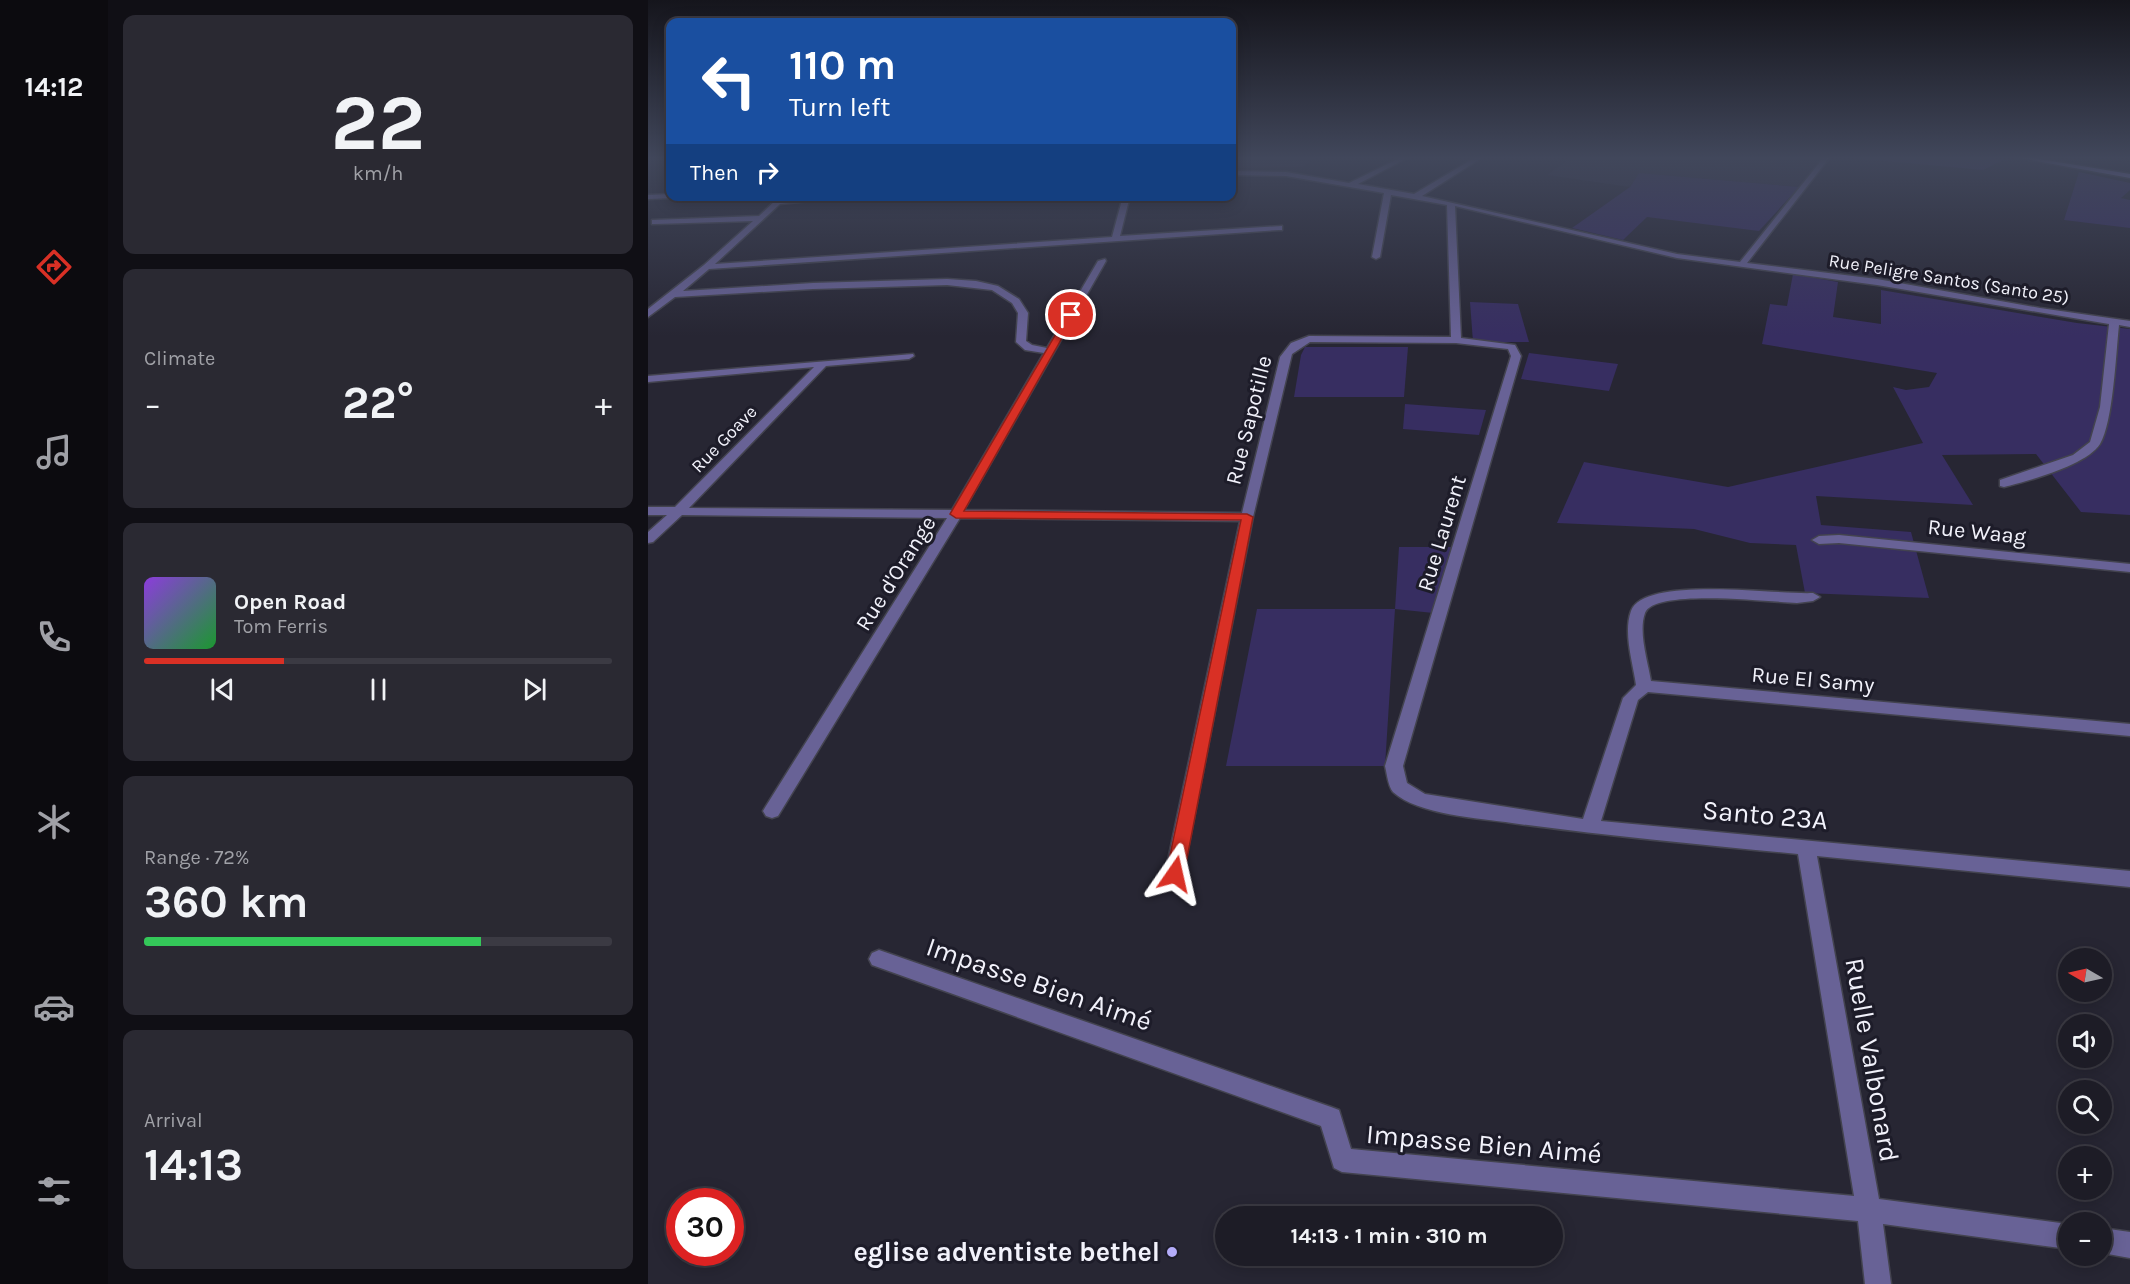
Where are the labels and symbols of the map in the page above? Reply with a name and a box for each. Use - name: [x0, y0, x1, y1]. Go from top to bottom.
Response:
- street label: Rue Peligre Santos (Santo 25): [1827, 249, 2071, 309]
- pin: [1045, 289, 1096, 340]
- street label: Rue Sapotille: [1220, 353, 1278, 487]
- street label: Rue Goave: [687, 401, 761, 477]
- street label: Rue Laurent: [1412, 472, 1472, 594]
- street label: Rue d'Orange: [850, 511, 941, 636]
- street label: Rue Waag: [1926, 514, 2028, 550]
- street label: Rue El Samy: [1750, 662, 1875, 698]
- street label: Santo 23A: [1701, 794, 1829, 836]
- position arrow: [1143, 842, 1207, 906]
- street label: Impasse Bien Aimé: [922, 930, 1156, 1038]
- north arrow: [2058, 948, 2112, 1002]
- street label: Ruelle Valbonard: [1838, 956, 1906, 1164]
- street label: Impasse Bien Aimé: [1365, 1118, 1603, 1170]
- speed limit sign: 30: [666, 1188, 744, 1266]
- place label: eglise adventiste bethel: [854, 1236, 1160, 1268]
- marker: eglise adventiste bethel: [1165, 1245, 1179, 1259]

